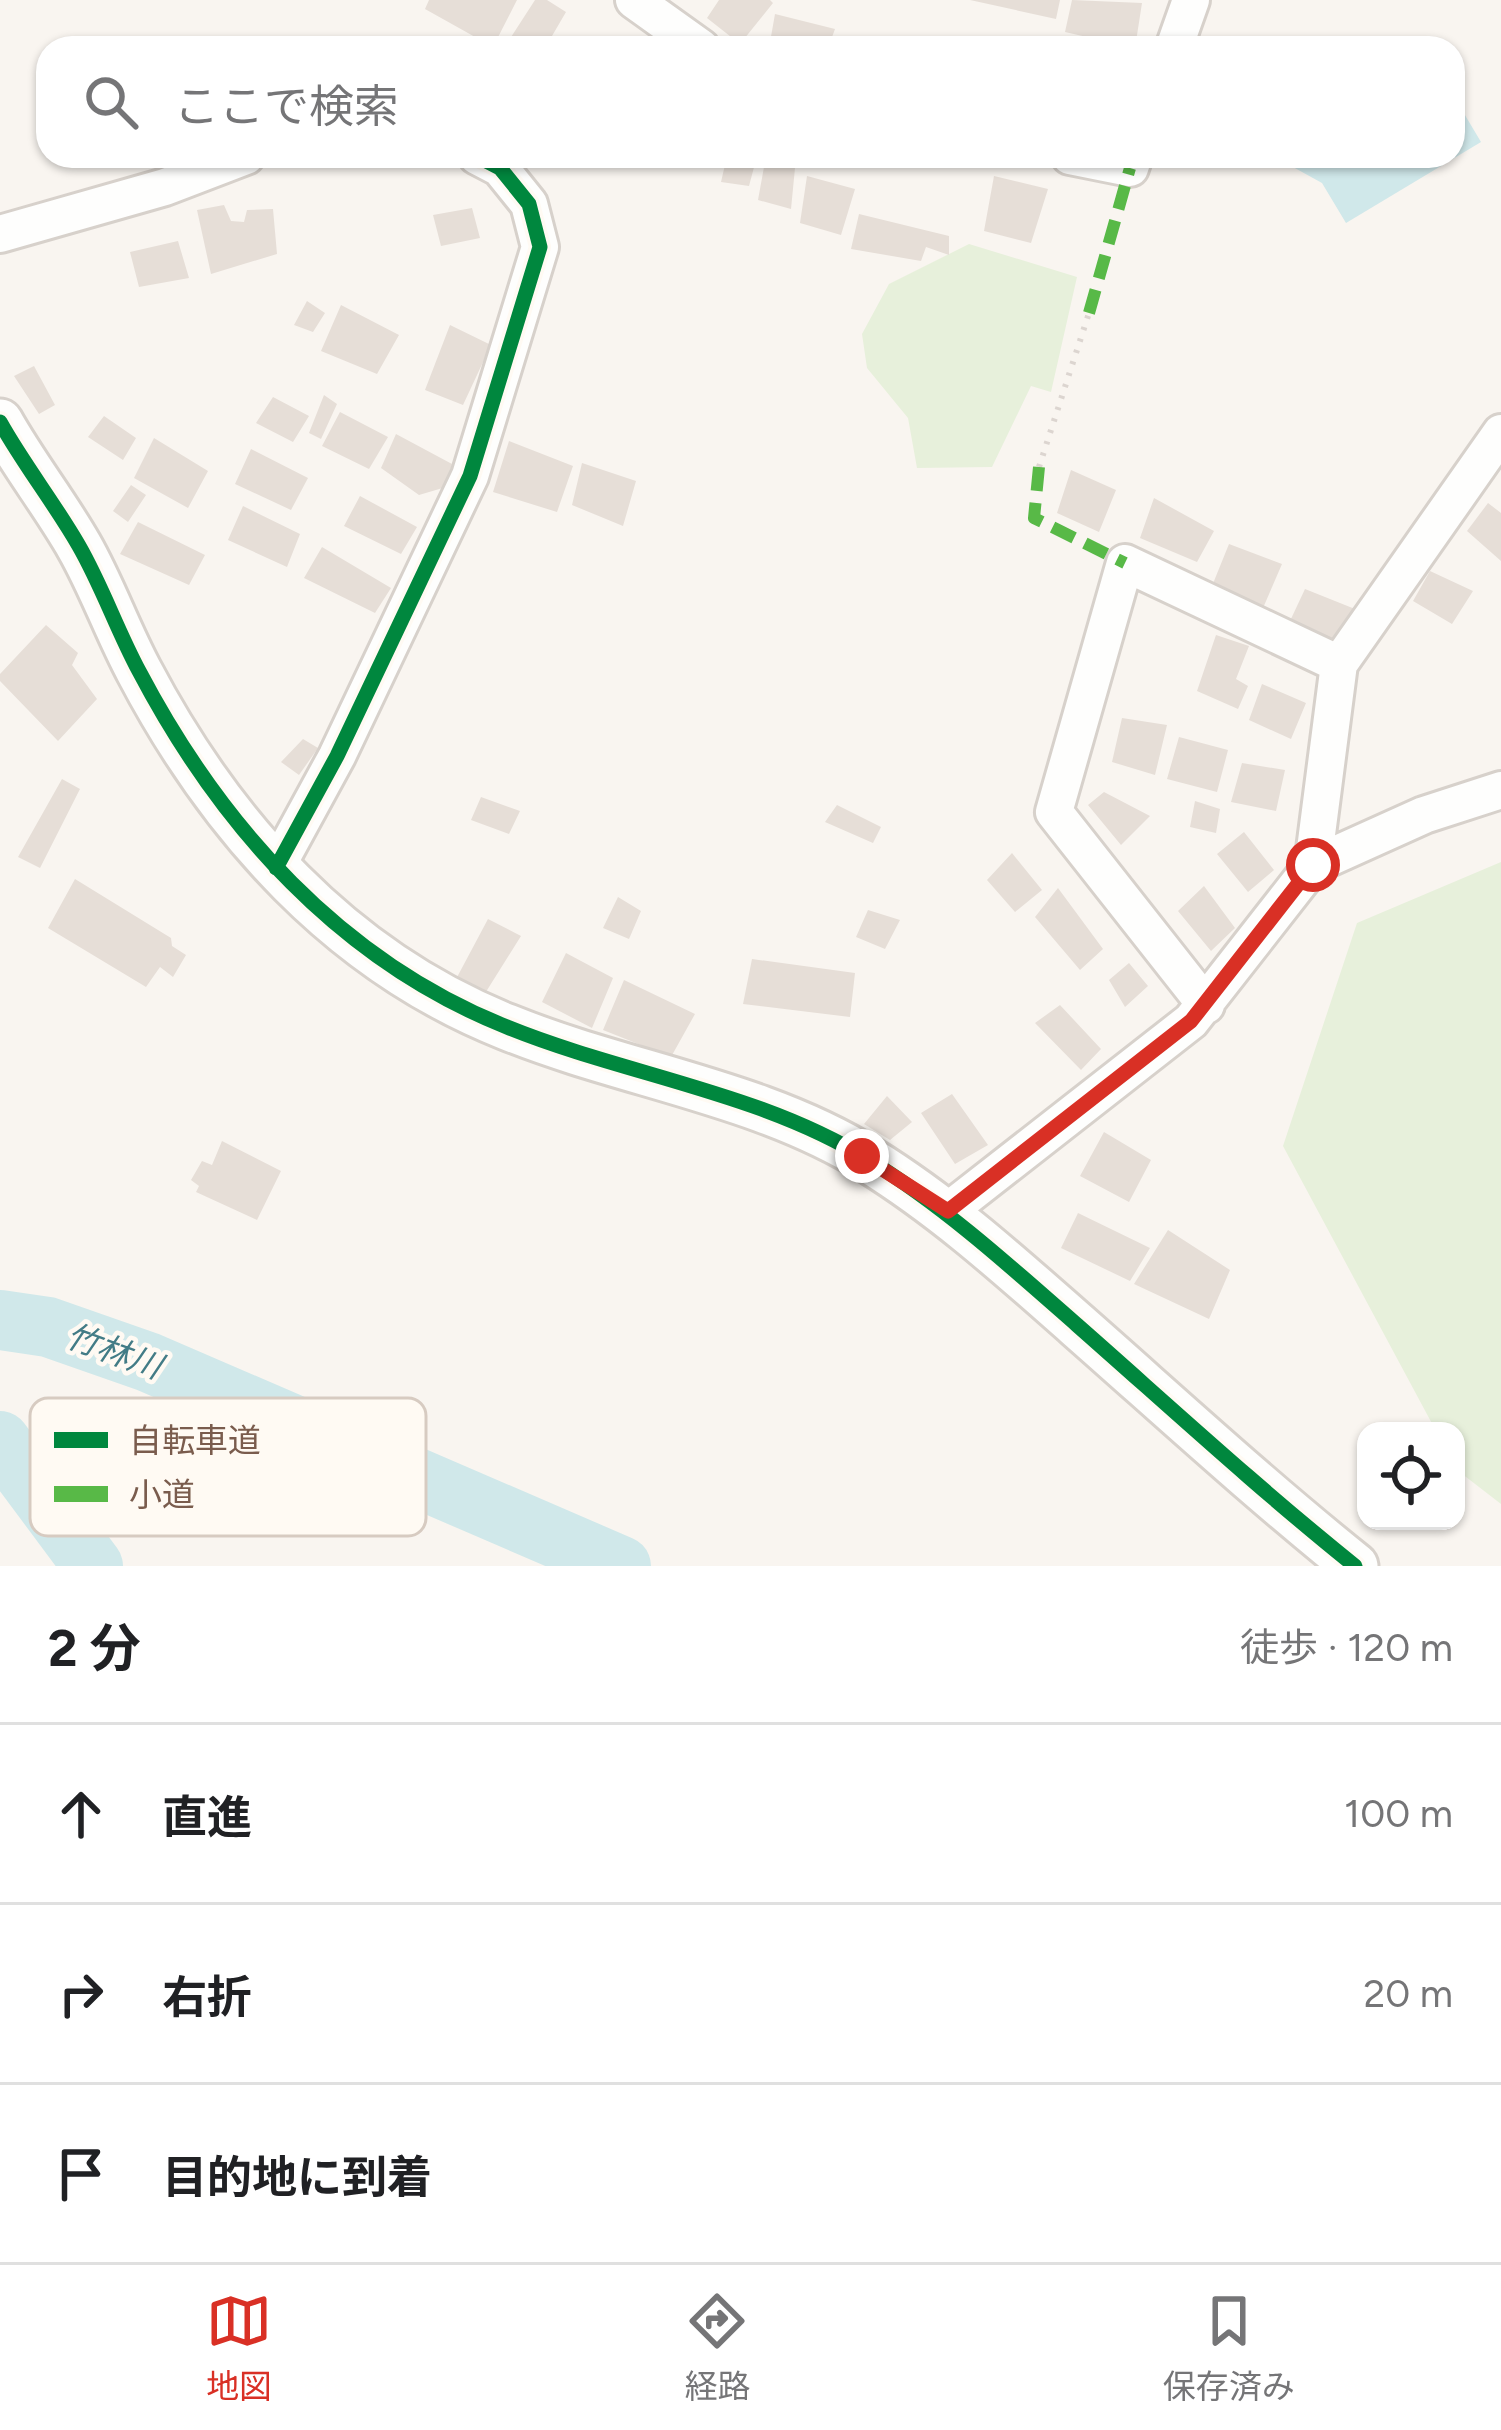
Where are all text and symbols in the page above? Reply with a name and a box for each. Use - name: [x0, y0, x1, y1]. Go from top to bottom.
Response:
- search box: [36, 36, 1465, 168]
- icon: search: [78, 69, 144, 135]
- text: ここで検索: [174, 79, 399, 133]
- route start: [1286, 838, 1340, 892]
- route end: [835, 1129, 889, 1183]
- water label: 竹林川: [61, 1316, 170, 1387]
- legend: [30, 1398, 426, 1536]
- text: 自転車道: [129, 1421, 261, 1460]
- map controls: [1357, 1422, 1465, 1530]
- button: locate: [1357, 1422, 1465, 1530]
- text: 小道: [129, 1475, 195, 1514]
- text: 2 分: [48, 1618, 141, 1679]
- text: 徒歩 · 120 m: [1240, 1624, 1453, 1671]
- icon: ahead: [48, 1781, 114, 1847]
- text: 直進: [162, 1790, 252, 1844]
- text: 100 m: [1344, 1790, 1453, 1837]
- icon: right: [48, 1961, 114, 2027]
- text: 右折: [162, 1970, 252, 2024]
- text: 20 m: [1363, 1970, 1453, 2017]
- icon: arrive: [48, 2141, 114, 2207]
- text: 目的地に到着: [162, 2150, 432, 2204]
- tab: 地図: [206, 2288, 272, 2408]
- tab: 経路: [684, 2288, 750, 2408]
- tab: 保存済み: [1163, 2288, 1295, 2408]

